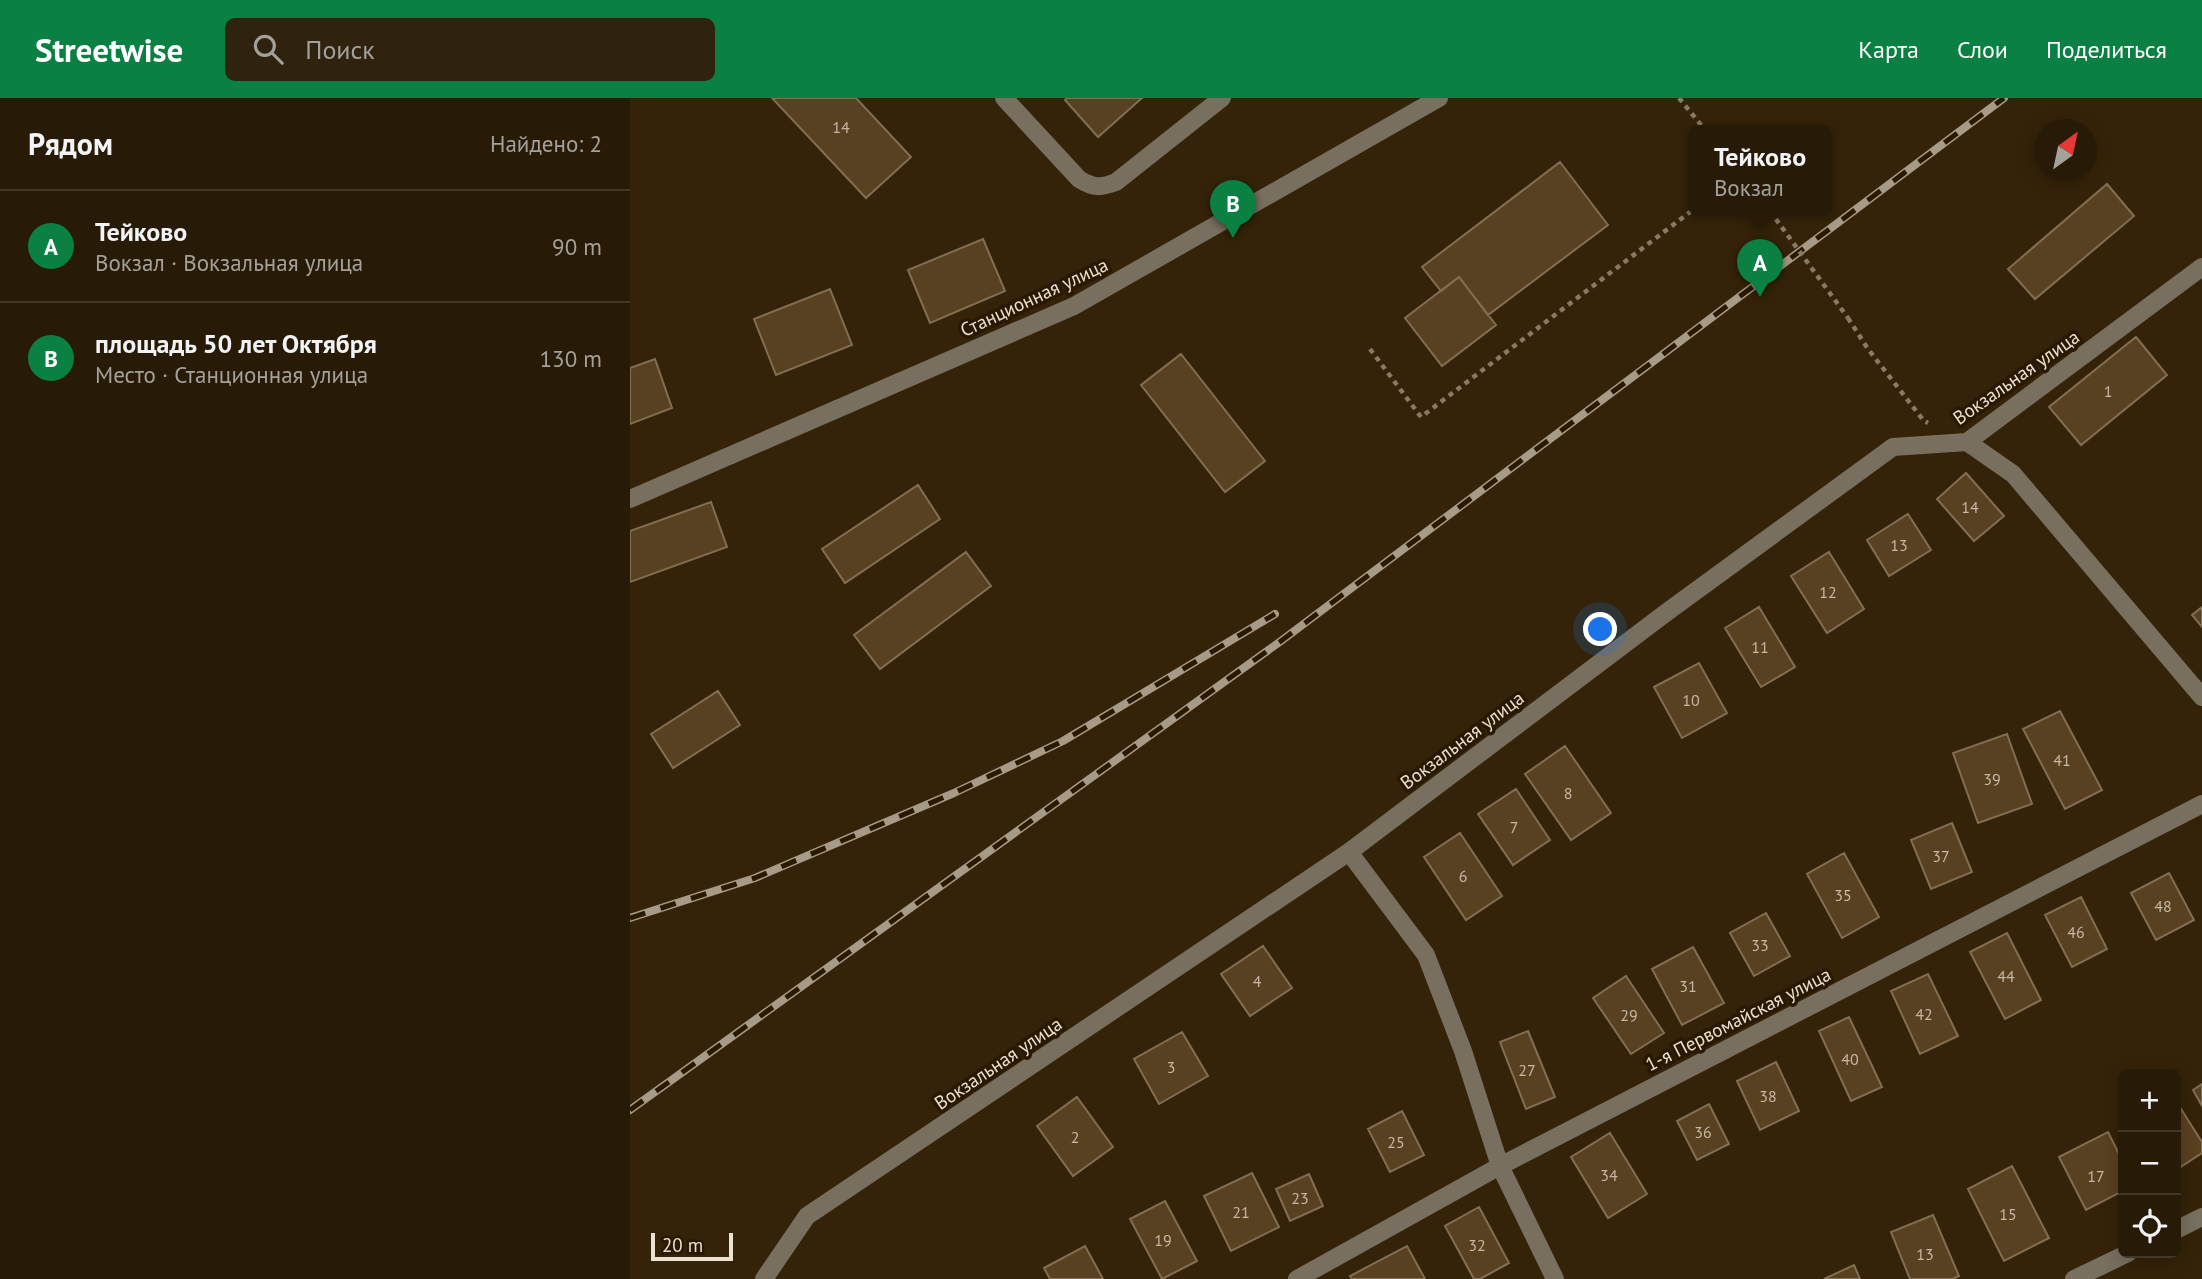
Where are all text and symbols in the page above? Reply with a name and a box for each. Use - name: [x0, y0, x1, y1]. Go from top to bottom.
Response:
- search box: [225, 18, 715, 81]
- text: Streetwise: [35, 28, 183, 71]
- icon: search: [249, 30, 287, 68]
- text: Поиск: [305, 33, 375, 66]
- text: Карта: [1858, 34, 1919, 65]
- text: Слои: [1957, 34, 2008, 65]
- text: Поделиться: [2046, 34, 2167, 65]
- house number: 14: [832, 117, 850, 137]
- north arrow: [2034, 119, 2097, 182]
- text: Рядом: [28, 124, 113, 163]
- popup: [1688, 125, 1832, 216]
- text: Найдено: 2: [490, 129, 602, 158]
- text: Тейково: [1714, 140, 1806, 173]
- text: Вокзал: [1714, 173, 1784, 202]
- pin: B: [1210, 180, 1256, 238]
- text: Тейково: [95, 215, 187, 248]
- text: A: [44, 232, 58, 261]
- text: 90 m: [552, 232, 602, 261]
- pin: A: [1737, 239, 1783, 297]
- text: Вокзал · Вокзальная улица: [95, 248, 363, 277]
- street label: Станционная улица: [956, 252, 1112, 342]
- street label: Вокзальная улица: [1948, 325, 2084, 429]
- text: площадь 50 лет Октября: [95, 327, 377, 360]
- text: B: [44, 344, 58, 373]
- text: 130 m: [540, 344, 602, 373]
- text: Место · Станционная улица: [95, 360, 368, 389]
- house number: 1: [2104, 381, 2112, 401]
- house number: 14: [1961, 497, 1979, 517]
- house number: 13: [1890, 535, 1908, 555]
- house number: 12: [1819, 582, 1837, 602]
- your location: [1583, 612, 1617, 646]
- house number: 11: [1751, 637, 1769, 657]
- street label: Вокзальная улица: [1395, 686, 1529, 794]
- house number: 10: [1682, 690, 1700, 710]
- house number: 41: [2053, 750, 2071, 770]
- house number: 39: [1983, 769, 2001, 789]
- house number: 8: [1564, 783, 1572, 803]
- house number: 7: [1510, 817, 1518, 837]
- house number: 37: [1932, 846, 1950, 866]
- house number: 6: [1459, 866, 1467, 886]
- house number: 35: [1834, 885, 1852, 905]
- house number: 48: [2154, 896, 2172, 916]
- house number: 46: [2067, 922, 2085, 942]
- house number: 33: [1751, 935, 1769, 955]
- street label: 1-я Первомайская улица: [1641, 962, 1835, 1076]
- house number: 44: [1997, 966, 2015, 986]
- house number: 4: [1253, 971, 1262, 991]
- house number: 31: [1679, 976, 1697, 996]
- house number: 42: [1915, 1004, 1933, 1024]
- house number: 29: [1620, 1005, 1638, 1025]
- street label: Вокзальная улица: [930, 1011, 1066, 1115]
- house number: 40: [1841, 1049, 1859, 1069]
- house number: 3: [1167, 1057, 1175, 1077]
- house number: 27: [1518, 1060, 1536, 1080]
- map controls: [2118, 1069, 2181, 1258]
- button: +: [2118, 1069, 2181, 1132]
- house number: 38: [1759, 1086, 1777, 1106]
- house number: 36: [1694, 1122, 1712, 1142]
- house number: 2: [1071, 1127, 1079, 1147]
- house number: 25: [1387, 1132, 1405, 1152]
- button: −: [2118, 1132, 2181, 1195]
- house number: 34: [1600, 1165, 1618, 1185]
- house number: 17: [2087, 1166, 2105, 1186]
- house number: 23: [1291, 1188, 1309, 1208]
- button: locate: [2118, 1195, 2181, 1258]
- house number: 21: [1232, 1202, 1250, 1222]
- house number: 15: [1999, 1204, 2017, 1224]
- scale bar: [651, 1230, 733, 1262]
- house number: 19: [1154, 1230, 1172, 1250]
- text: 20 m: [662, 1233, 703, 1257]
- house number: 32: [1468, 1235, 1486, 1255]
- house number: 13: [1916, 1244, 1934, 1264]

